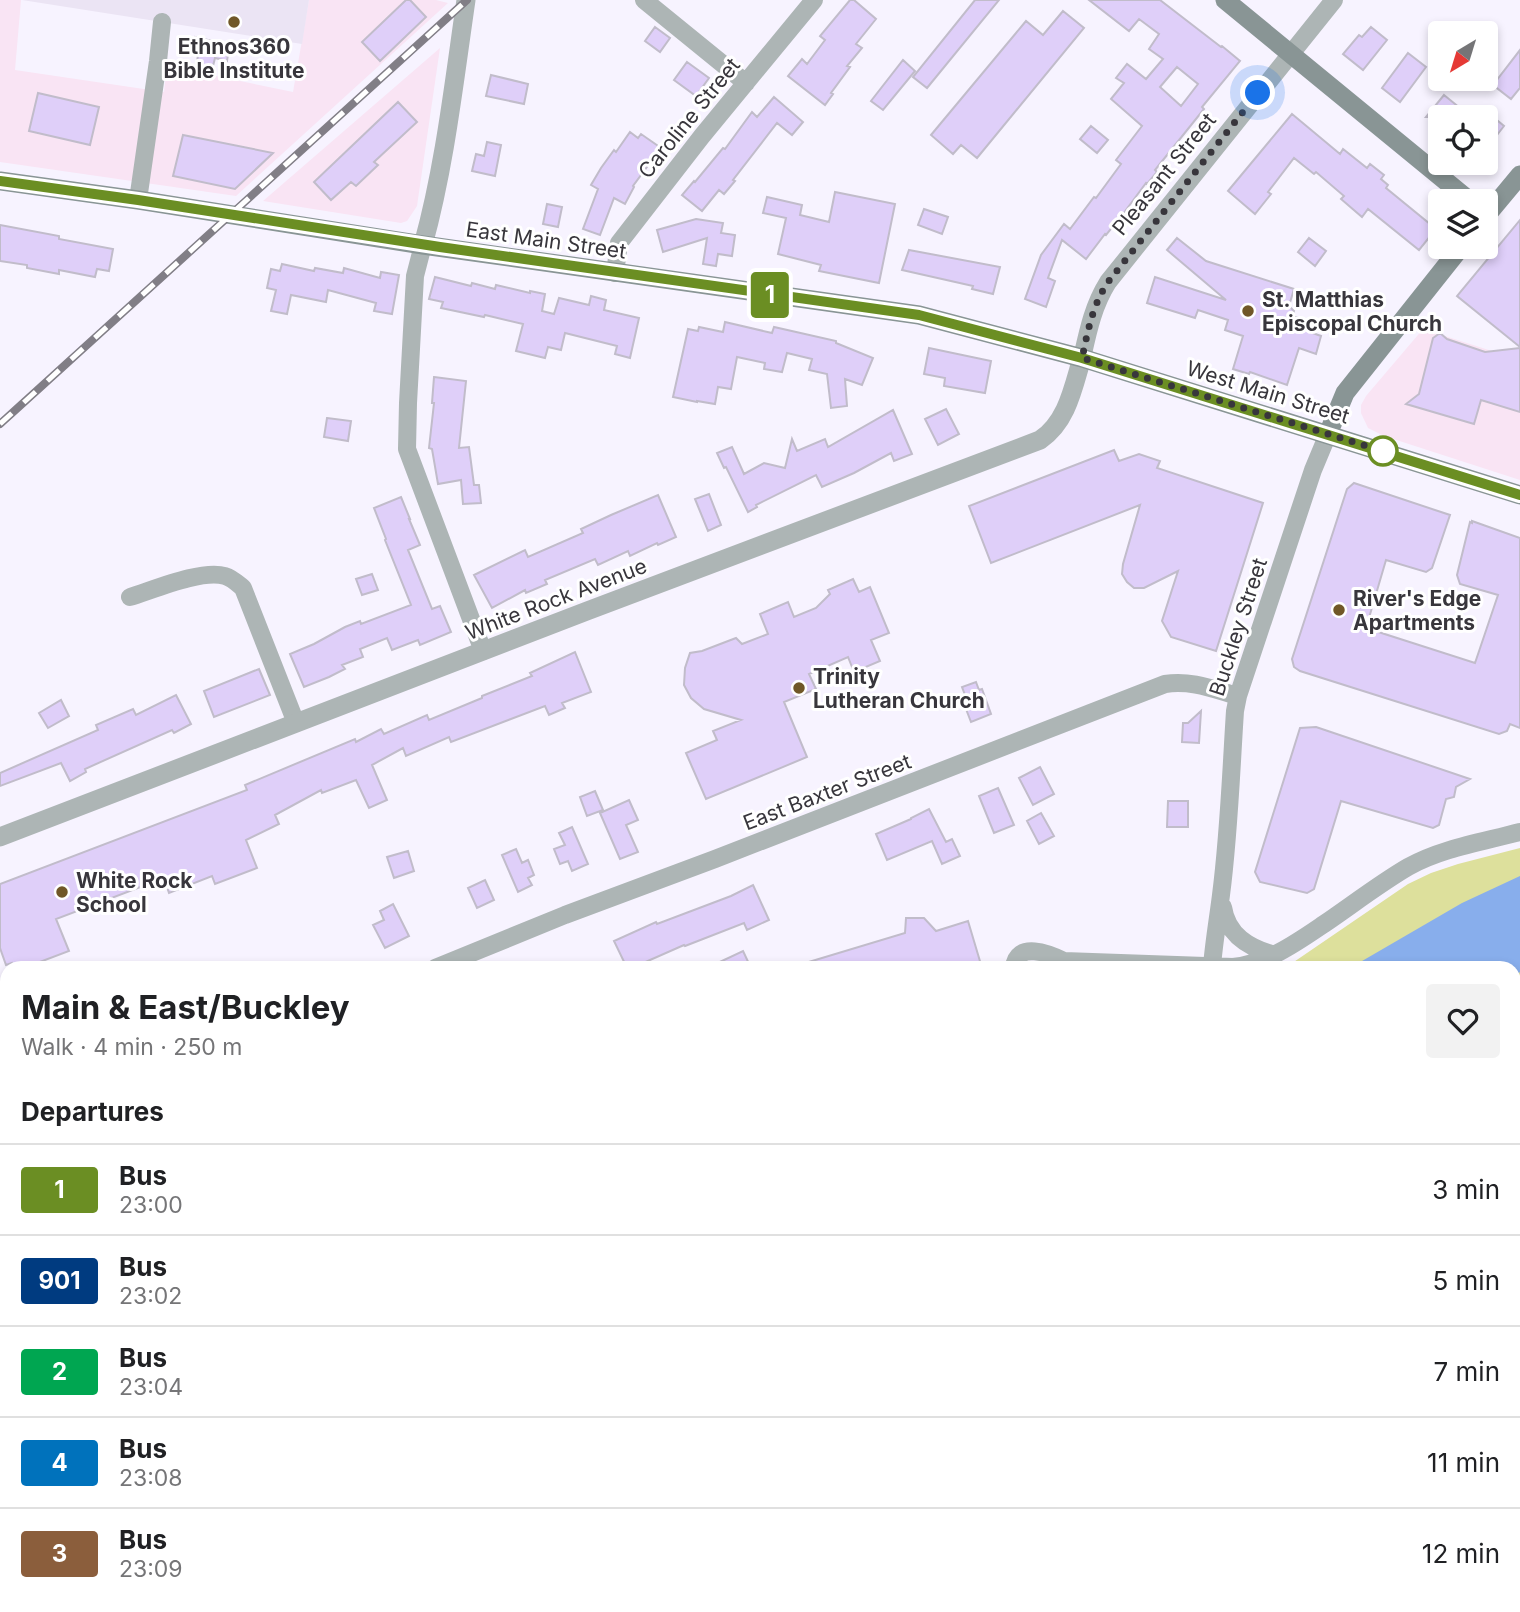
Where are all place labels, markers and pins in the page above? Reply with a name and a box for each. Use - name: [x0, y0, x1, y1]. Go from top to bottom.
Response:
- marker: Ethnos360 Bible Institute: [226, 14, 242, 30]
- place label: Ethnos360 Bible Institute: [164, 34, 304, 83]
- place label: St. Matthias Episcopal Church: [1262, 287, 1442, 336]
- marker: St. Matthias Episcopal Church: [1240, 303, 1256, 319]
- unlabelled marker: [1368, 436, 1398, 466]
- place label: River's Edge Apartments: [1353, 586, 1481, 635]
- marker: River's Edge Apartments: [1331, 602, 1347, 618]
- place label: Trinity Lutheran Church: [813, 664, 985, 713]
- marker: Trinity Lutheran Church: [791, 680, 807, 696]
- place label: White Rock School: [76, 868, 193, 917]
- marker: White Rock School: [54, 884, 70, 900]

